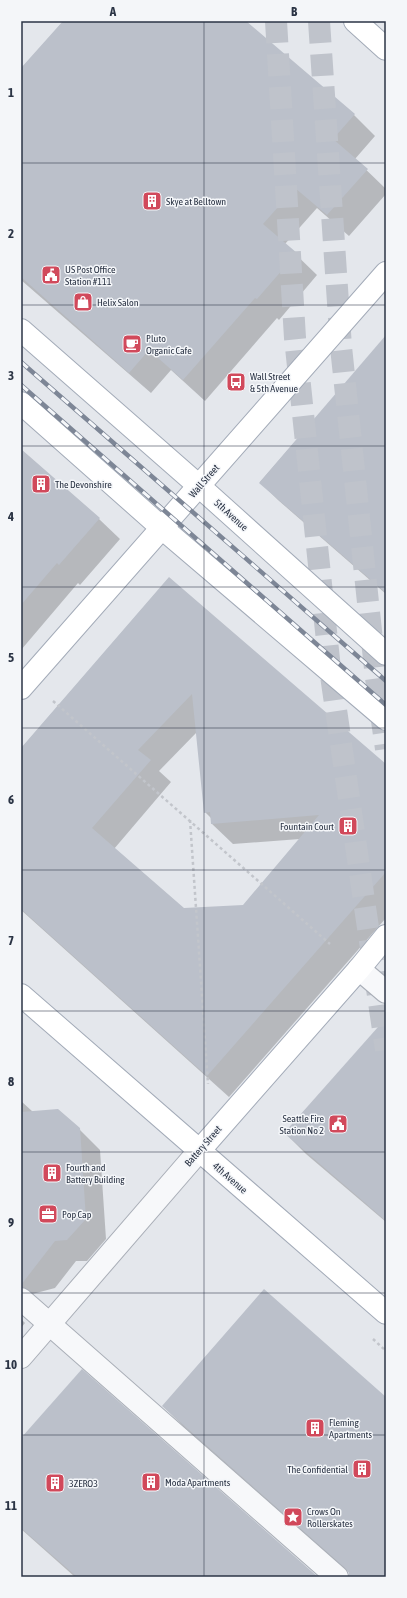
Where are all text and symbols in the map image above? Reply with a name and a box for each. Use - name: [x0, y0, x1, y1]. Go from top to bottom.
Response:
- text: A: [109, 4, 117, 19]
- text: B: [291, 4, 298, 19]
- text: 1: [8, 85, 14, 100]
- building icon: Skye at Belltown: [141, 190, 163, 212]
- place label: Skye at Belltown: [166, 196, 226, 207]
- text: 2: [8, 226, 14, 241]
- public building icon: US Post Office Station #111: [40, 264, 62, 286]
- place label: US Post Office Station #111: [65, 264, 116, 287]
- shop icon: Helix Salon: [72, 291, 94, 313]
- place label: Helix Salon: [97, 297, 139, 308]
- cafe icon: Pluto Organic Cafe: [121, 333, 143, 355]
- place label: Pluto Organic Cafe: [146, 333, 192, 356]
- text: 3: [8, 368, 14, 383]
- bus stop icon: Wall Street & 5th Avenue: [225, 371, 247, 393]
- place label: Wall Street & 5th Avenue: [250, 371, 299, 394]
- street label: Wall Street: [187, 462, 221, 500]
- building icon: The Devonshire: [30, 473, 52, 495]
- place label: The Devonshire: [55, 479, 112, 490]
- street label: 5th Avenue: [212, 497, 250, 533]
- text: 4: [7, 509, 14, 524]
- text: 5: [8, 650, 14, 665]
- text: 6: [8, 792, 14, 807]
- building icon: Fountain Court: [337, 815, 359, 837]
- place label: Fountain Court: [280, 821, 334, 832]
- text: 7: [8, 933, 14, 948]
- text: 8: [8, 1074, 14, 1089]
- place label: Seattle Fire Station No 2: [280, 1113, 324, 1136]
- public building icon: Seattle Fire Station No 2: [327, 1113, 349, 1135]
- street label: Battery Street: [182, 1123, 224, 1168]
- street label: 4th Avenue: [211, 1160, 250, 1196]
- building icon: Fourth and Battery Building: [41, 1162, 63, 1184]
- place label: Fourth and Battery Building: [66, 1162, 125, 1185]
- office icon: Pop Cap: [37, 1203, 59, 1225]
- place label: Pop Cap: [62, 1209, 92, 1220]
- text: 9: [8, 1215, 14, 1230]
- text: 10: [5, 1357, 17, 1372]
- building icon: Fleming Apartments: [304, 1417, 326, 1439]
- place label: Fleming Apartments: [329, 1417, 372, 1440]
- building icon: The Confidential: [351, 1458, 373, 1480]
- place label: The Confidential: [287, 1464, 348, 1475]
- building icon: Moda Apartments: [140, 1471, 162, 1493]
- building icon: 3ZERO3: [44, 1472, 66, 1494]
- place label: Moda Apartments: [165, 1477, 231, 1488]
- place label: 3ZERO3: [69, 1478, 98, 1489]
- text: 11: [5, 1498, 17, 1513]
- place icon: Crows On Rollerskates: [282, 1506, 304, 1528]
- place label: Crows On Rollerskates: [307, 1506, 353, 1529]

